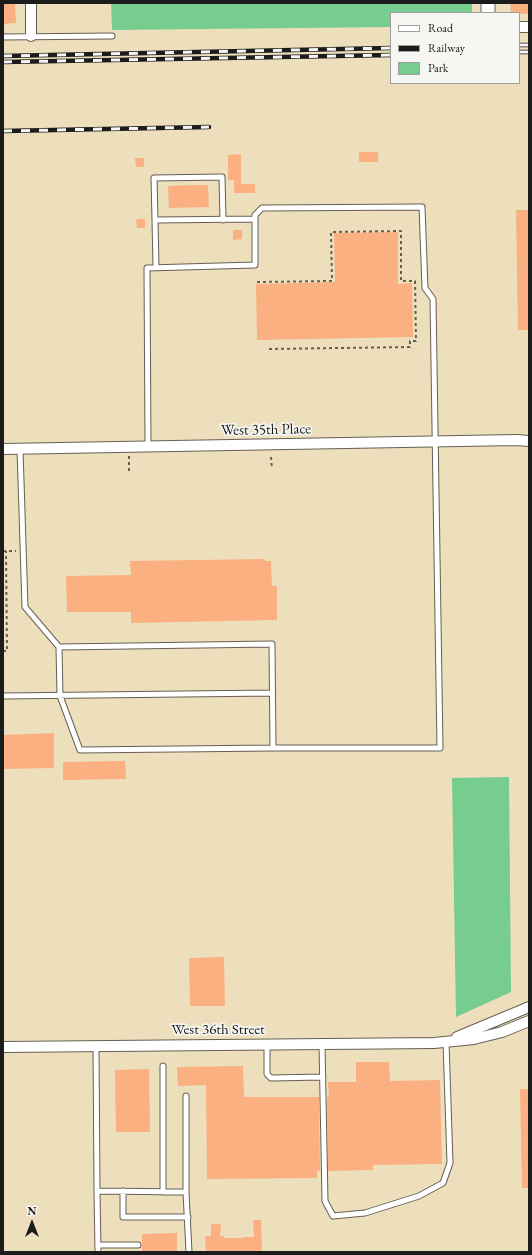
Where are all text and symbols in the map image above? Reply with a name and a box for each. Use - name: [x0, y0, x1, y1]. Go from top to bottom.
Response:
- legend: [390, 12, 520, 84]
- text: Road: [428, 20, 453, 36]
- text: Railway: [428, 40, 465, 56]
- text: Park: [428, 60, 448, 76]
- street label: West 35th Place: [221, 420, 311, 440]
- street label: West 36th Street: [171, 1021, 265, 1039]
- north arrow: [12, 1203, 52, 1243]
- text: N: [28, 1204, 36, 1218]

